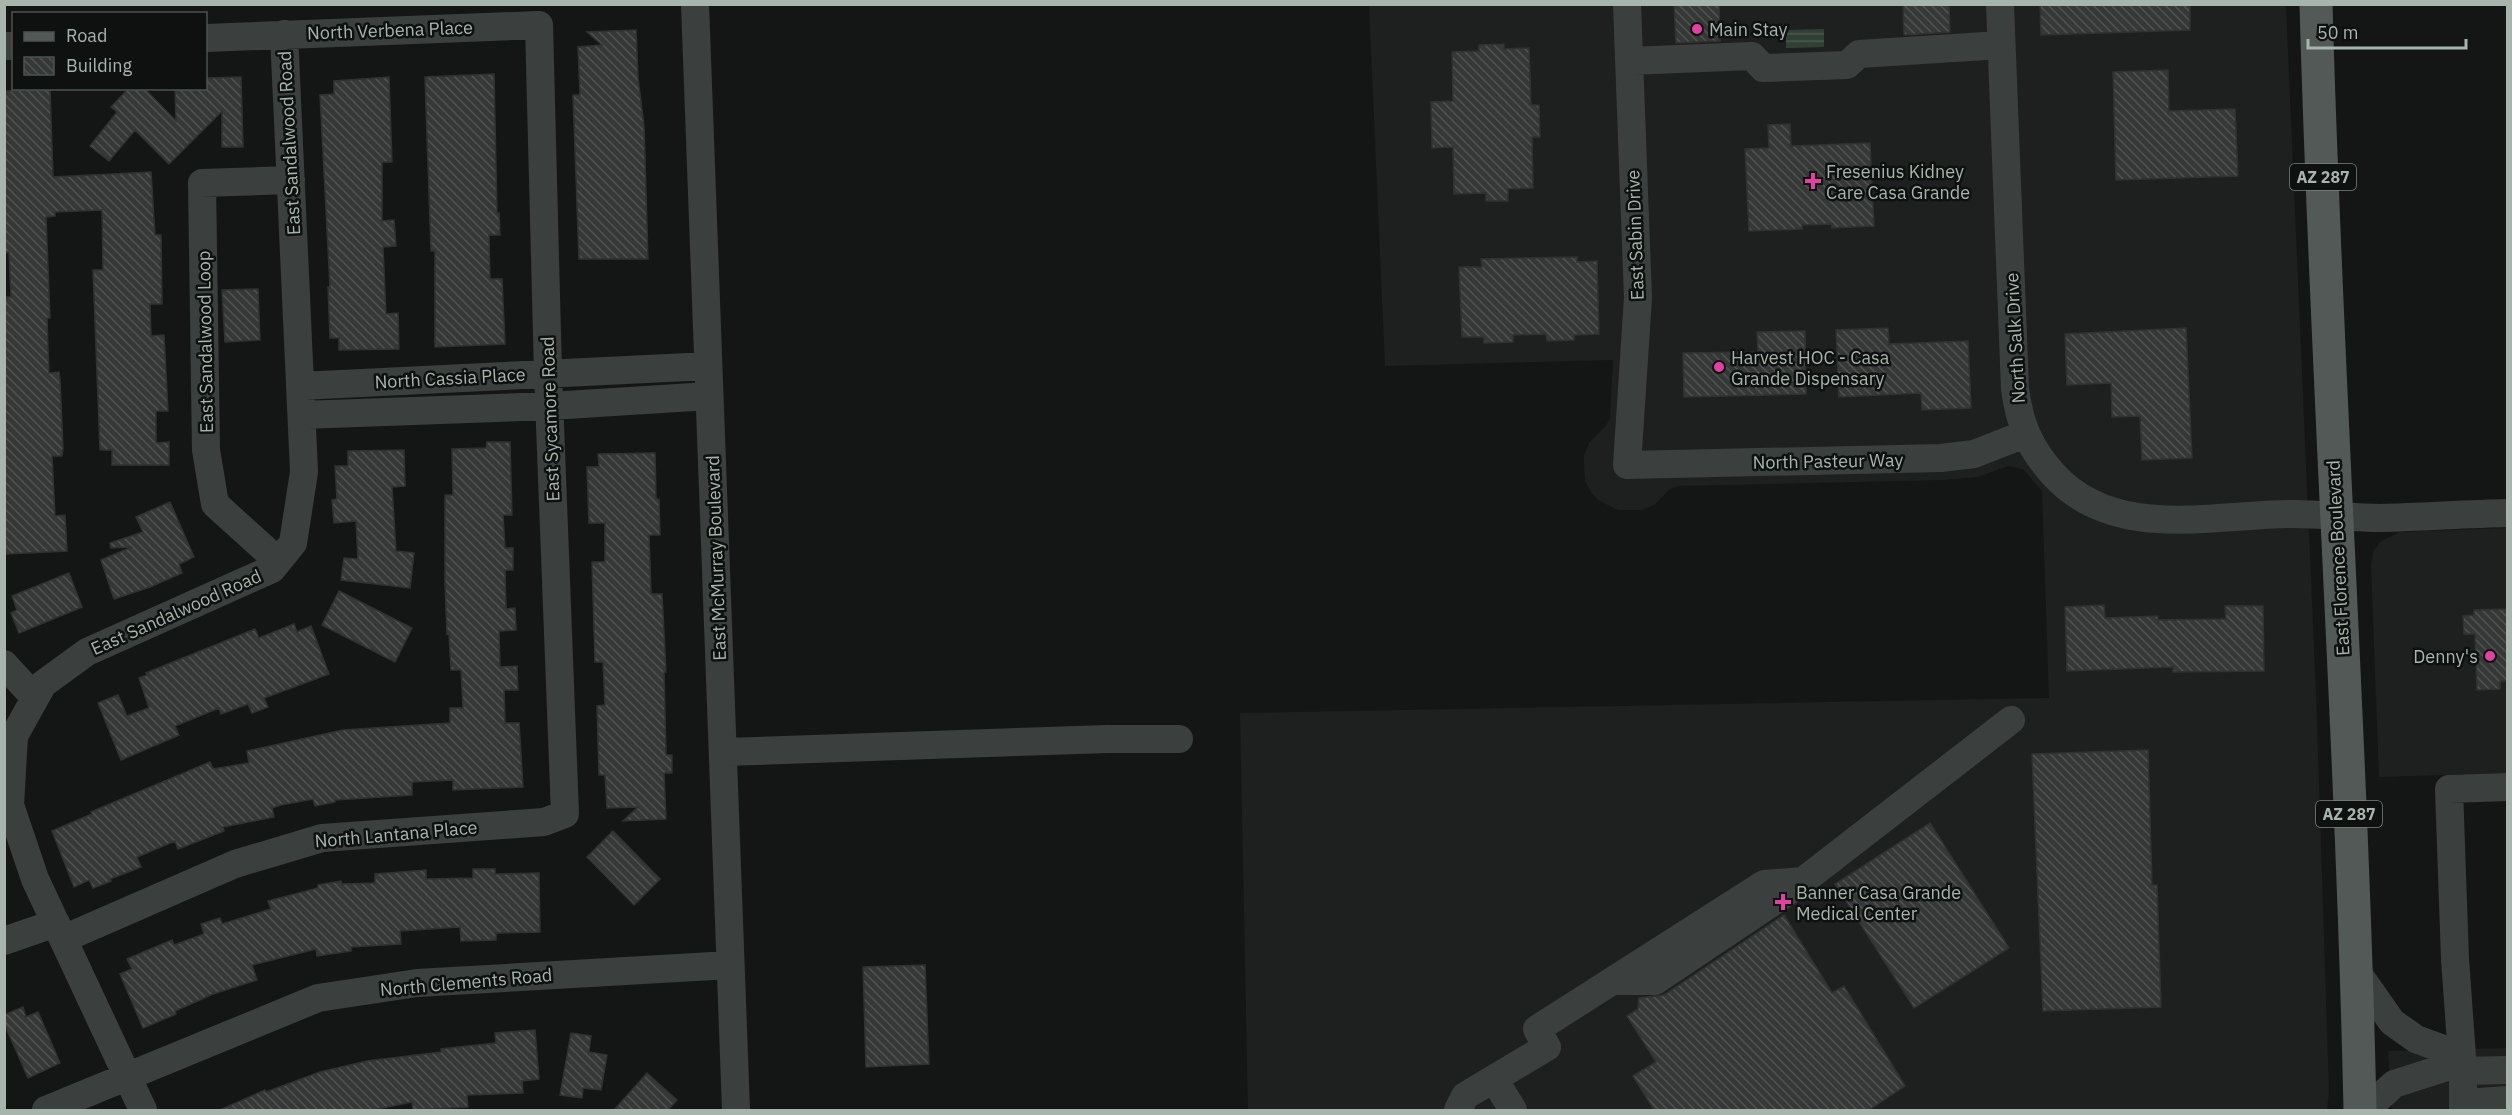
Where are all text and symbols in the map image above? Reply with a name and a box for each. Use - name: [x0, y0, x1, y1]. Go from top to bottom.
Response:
- legend: [12, 12, 207, 90]
- scale bar: [2308, 12, 2466, 50]
- street label: North Verbena Place: [307, 16, 473, 44]
- place label: Main Stay: [1709, 18, 1787, 41]
- text: 50 m: [2317, 21, 2359, 44]
- marker: Main Stay: [1690, 22, 1704, 36]
- text: Road: [66, 24, 107, 47]
- street label: East Sandalwood Road: [273, 50, 305, 236]
- text: Building: [66, 54, 133, 77]
- place label: Fresenius Kidney Care Casa Grande: [1826, 160, 1970, 204]
- road number: AZ 287: [2290, 164, 2356, 190]
- street label: East Sabin Drive: [1621, 169, 1649, 301]
- marker: Fresenius Kidney Care Casa Grande: [1804, 172, 1822, 190]
- street label: East Sandalwood Loop: [192, 251, 218, 433]
- street label: North Salk Drive: [2000, 272, 2030, 404]
- street label: East Sycamore Road: [536, 336, 564, 502]
- place label: Harvest HOC - Casa Grande Dispensary: [1731, 346, 1890, 390]
- marker: Harvest HOC - Casa Grande Dispensary: [1712, 360, 1726, 374]
- street label: North Cassia Place: [374, 363, 526, 393]
- street label: North Pasteur Way: [1752, 448, 1904, 474]
- street label: East McMurray Boulevard: [701, 455, 731, 661]
- street label: East Florence Boulevard: [2321, 460, 2355, 656]
- street label: East Sandalwood Road: [87, 564, 265, 660]
- place label: Denny's: [2413, 645, 2478, 668]
- marker: Denny's: [2483, 649, 2497, 663]
- road number: AZ 287: [2316, 801, 2382, 827]
- street label: North Lantana Place: [314, 815, 478, 853]
- place label: Banner Casa Grande Medical Center: [1796, 881, 1961, 925]
- marker: Banner Casa Grande Medical Center: [1774, 893, 1792, 911]
- street label: North Clements Road: [379, 963, 553, 1001]

